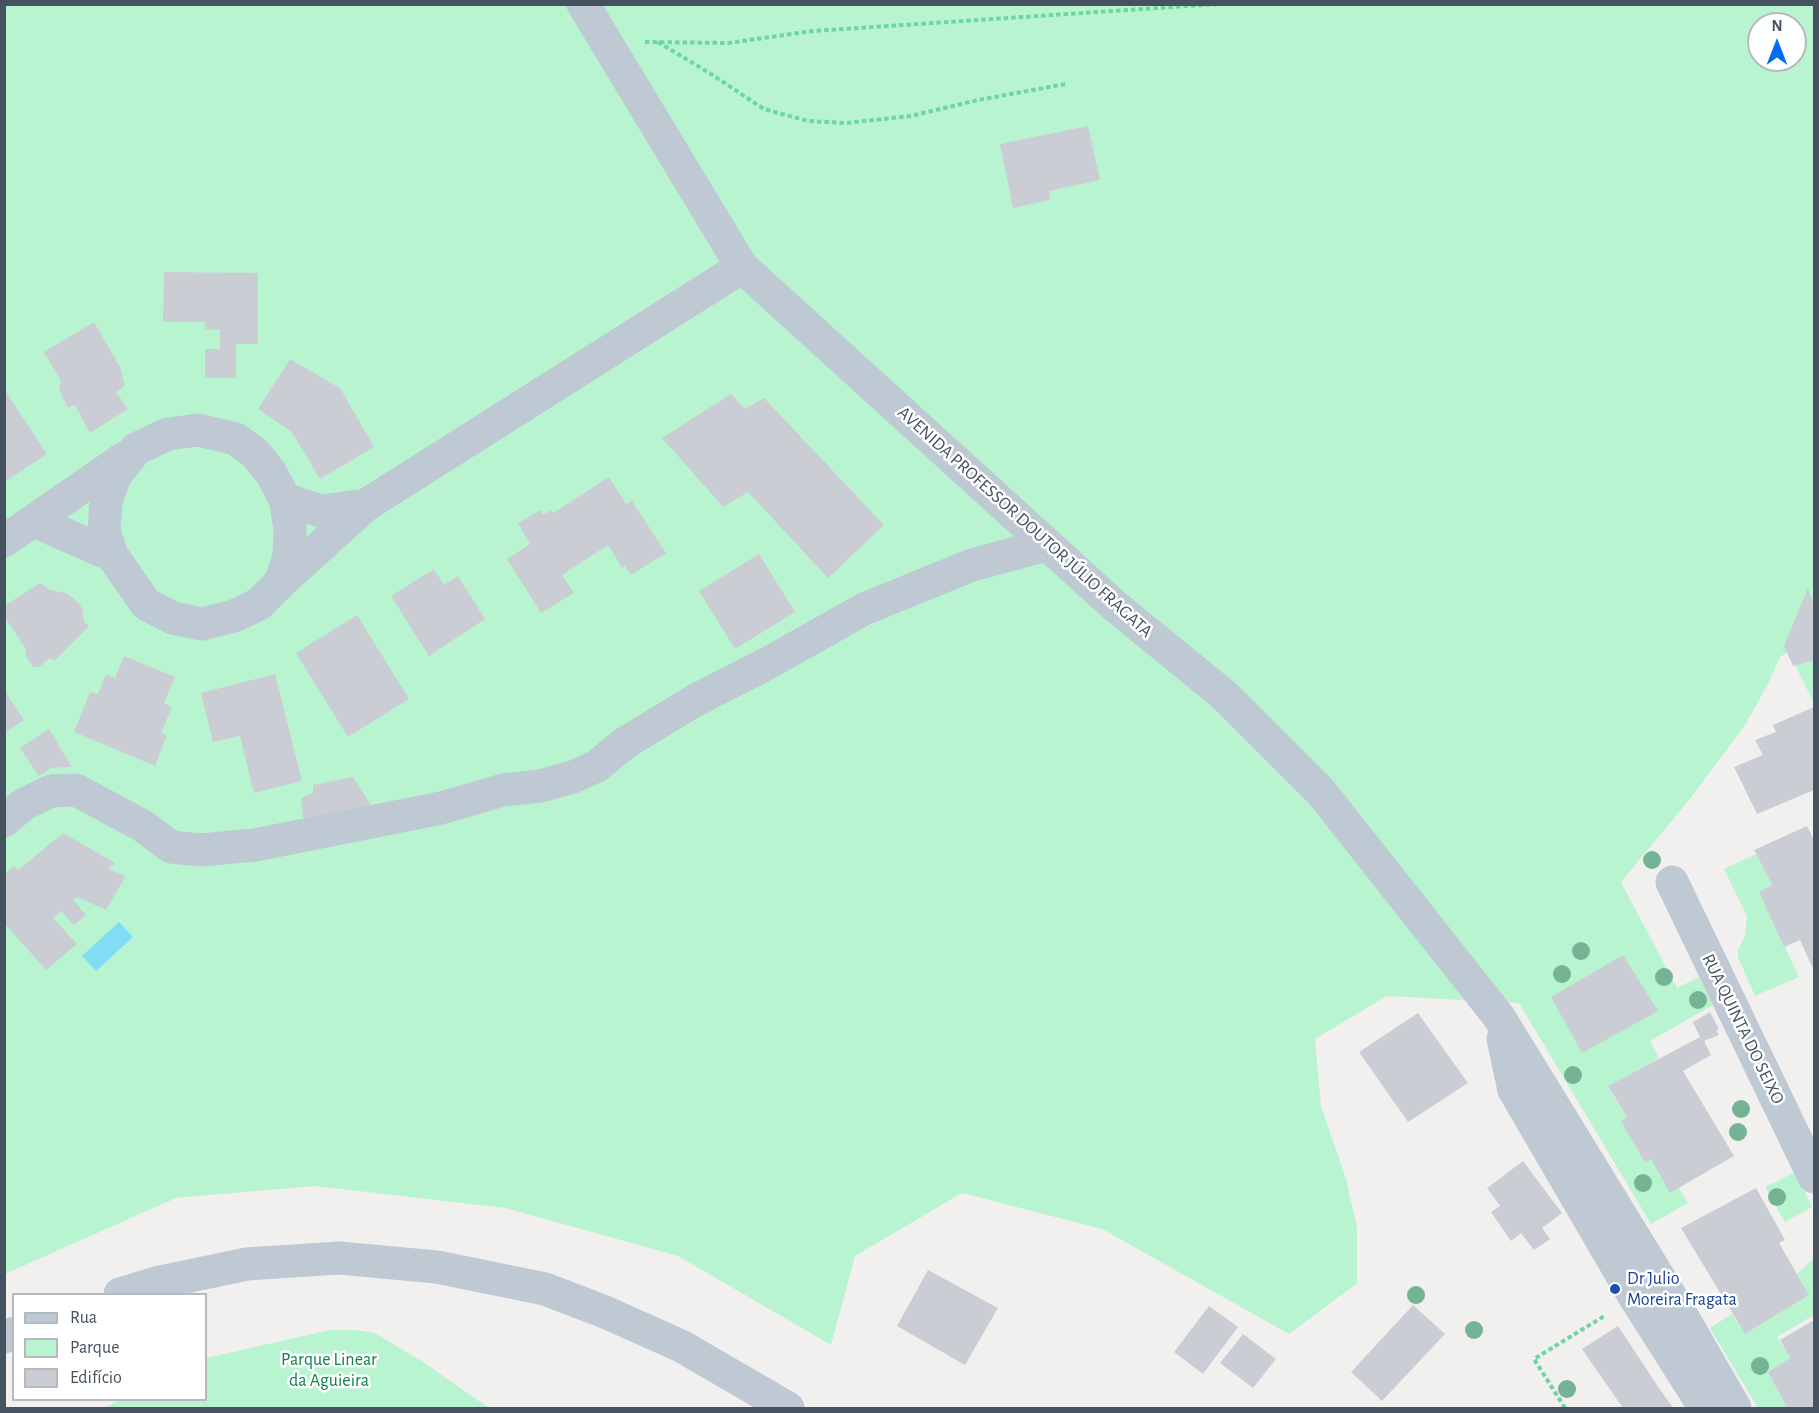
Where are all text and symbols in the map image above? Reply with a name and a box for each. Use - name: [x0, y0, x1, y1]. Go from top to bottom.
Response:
- north arrow: [1747, 12, 1807, 72]
- text: N: [1771, 18, 1783, 34]
- street label: AVENIDA PROFESSOR DOUTOR JÚLIO FRAGATA: [893, 402, 1157, 642]
- street label: RUA QUINTA DO SEIXO: [1697, 950, 1789, 1108]
- place label: Dr Julio Moreira Fragata: [1627, 1268, 1737, 1310]
- marker: Dr Julio Moreira Fragata: [1608, 1282, 1622, 1296]
- legend: [12, 1293, 207, 1401]
- text: Rua: [70, 1309, 97, 1327]
- text: Parque: [70, 1339, 119, 1357]
- park label: Parque Linear da Aguieira: [281, 1349, 377, 1392]
- text: Edifício: [70, 1369, 122, 1387]

